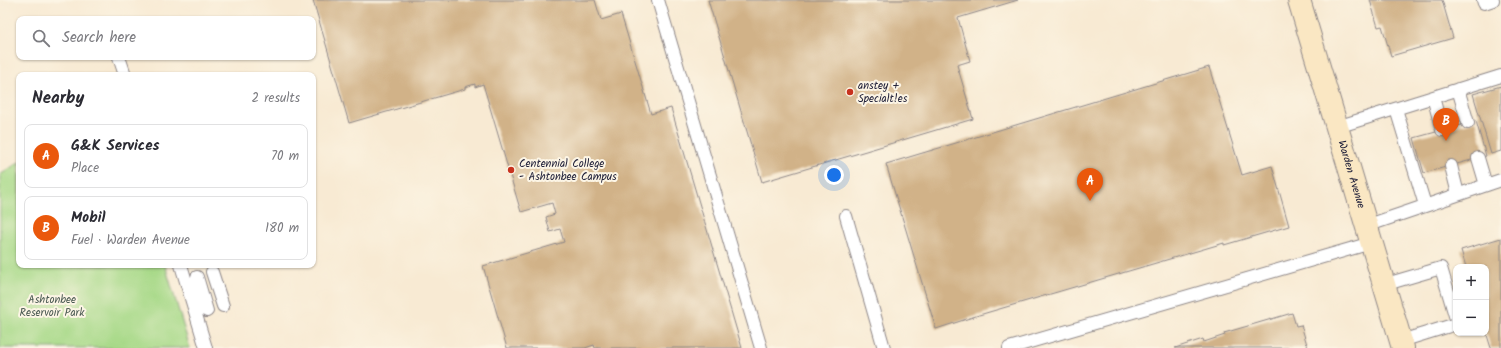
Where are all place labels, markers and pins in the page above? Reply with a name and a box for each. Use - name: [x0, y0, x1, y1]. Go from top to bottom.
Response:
- place label: anstey + Specialt!es: [858, 77, 908, 108]
- marker: anstey + Specialt!es: [845, 87, 855, 97]
- pin: B: [1433, 108, 1459, 141]
- place label: Centennial College - Ashtonbee Campus: [519, 155, 617, 186]
- marker: Centennial College - Ashtonbee Campus: [506, 165, 516, 175]
- pin: A: [1077, 168, 1103, 201]

